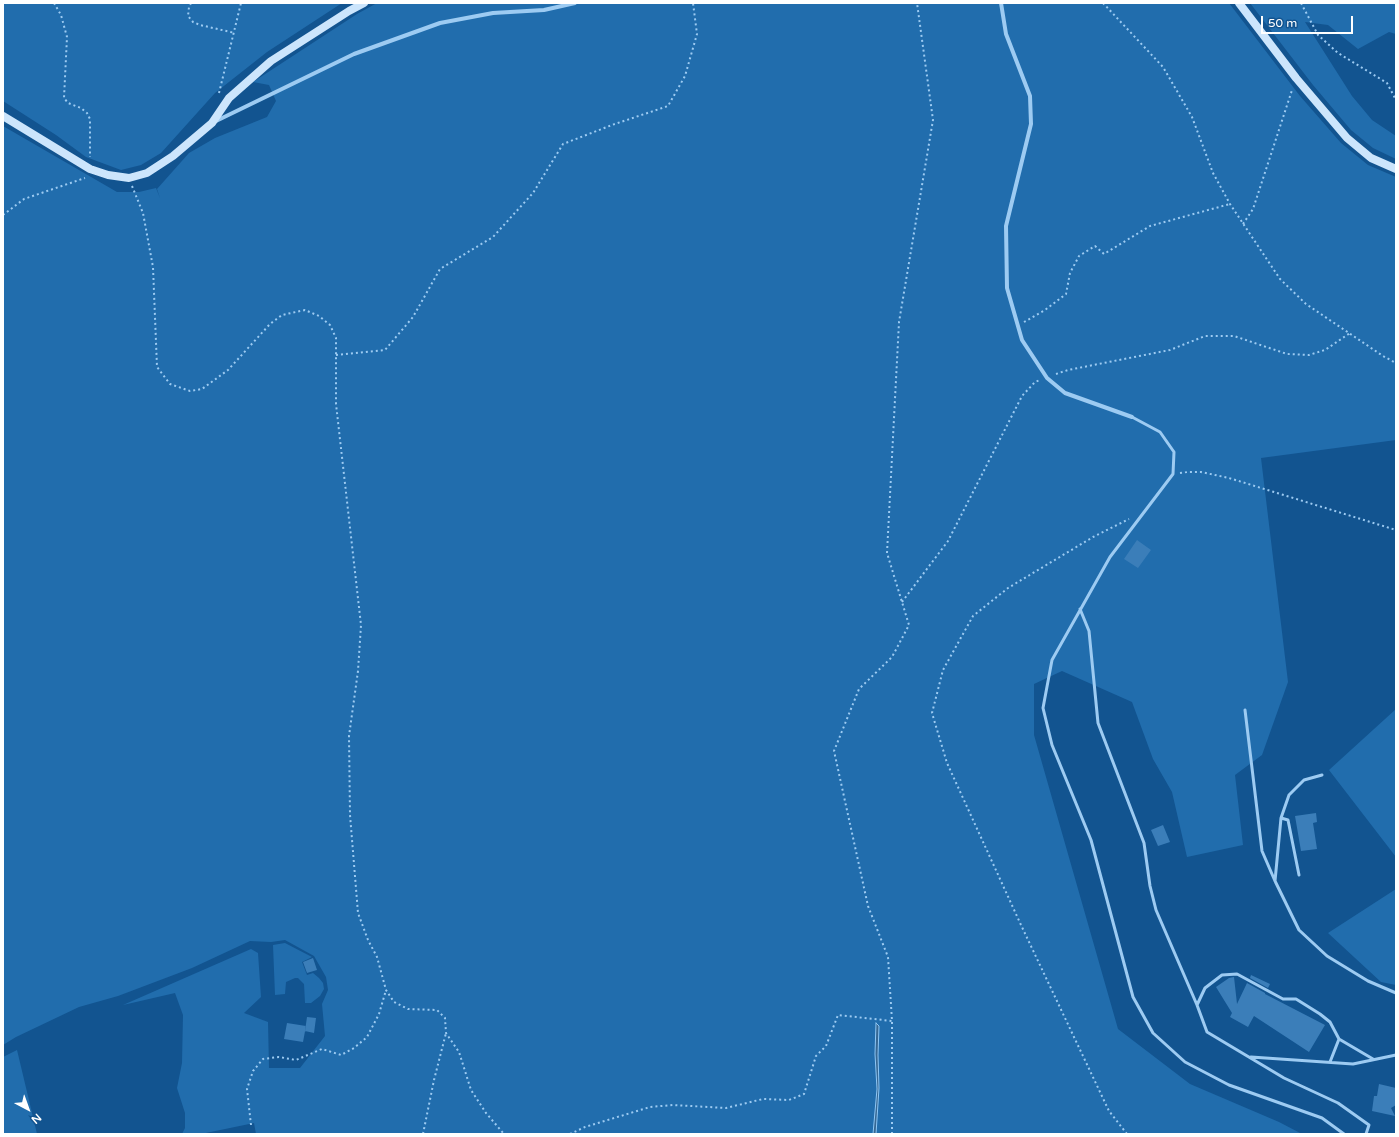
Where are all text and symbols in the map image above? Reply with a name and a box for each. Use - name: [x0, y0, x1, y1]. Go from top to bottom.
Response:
- scale bar: [1263, 8, 1355, 34]
- text: 50 m: [1268, 16, 1297, 30]
- north arrow: [8, 1089, 48, 1129]
- text: N: [29, 1111, 44, 1126]

